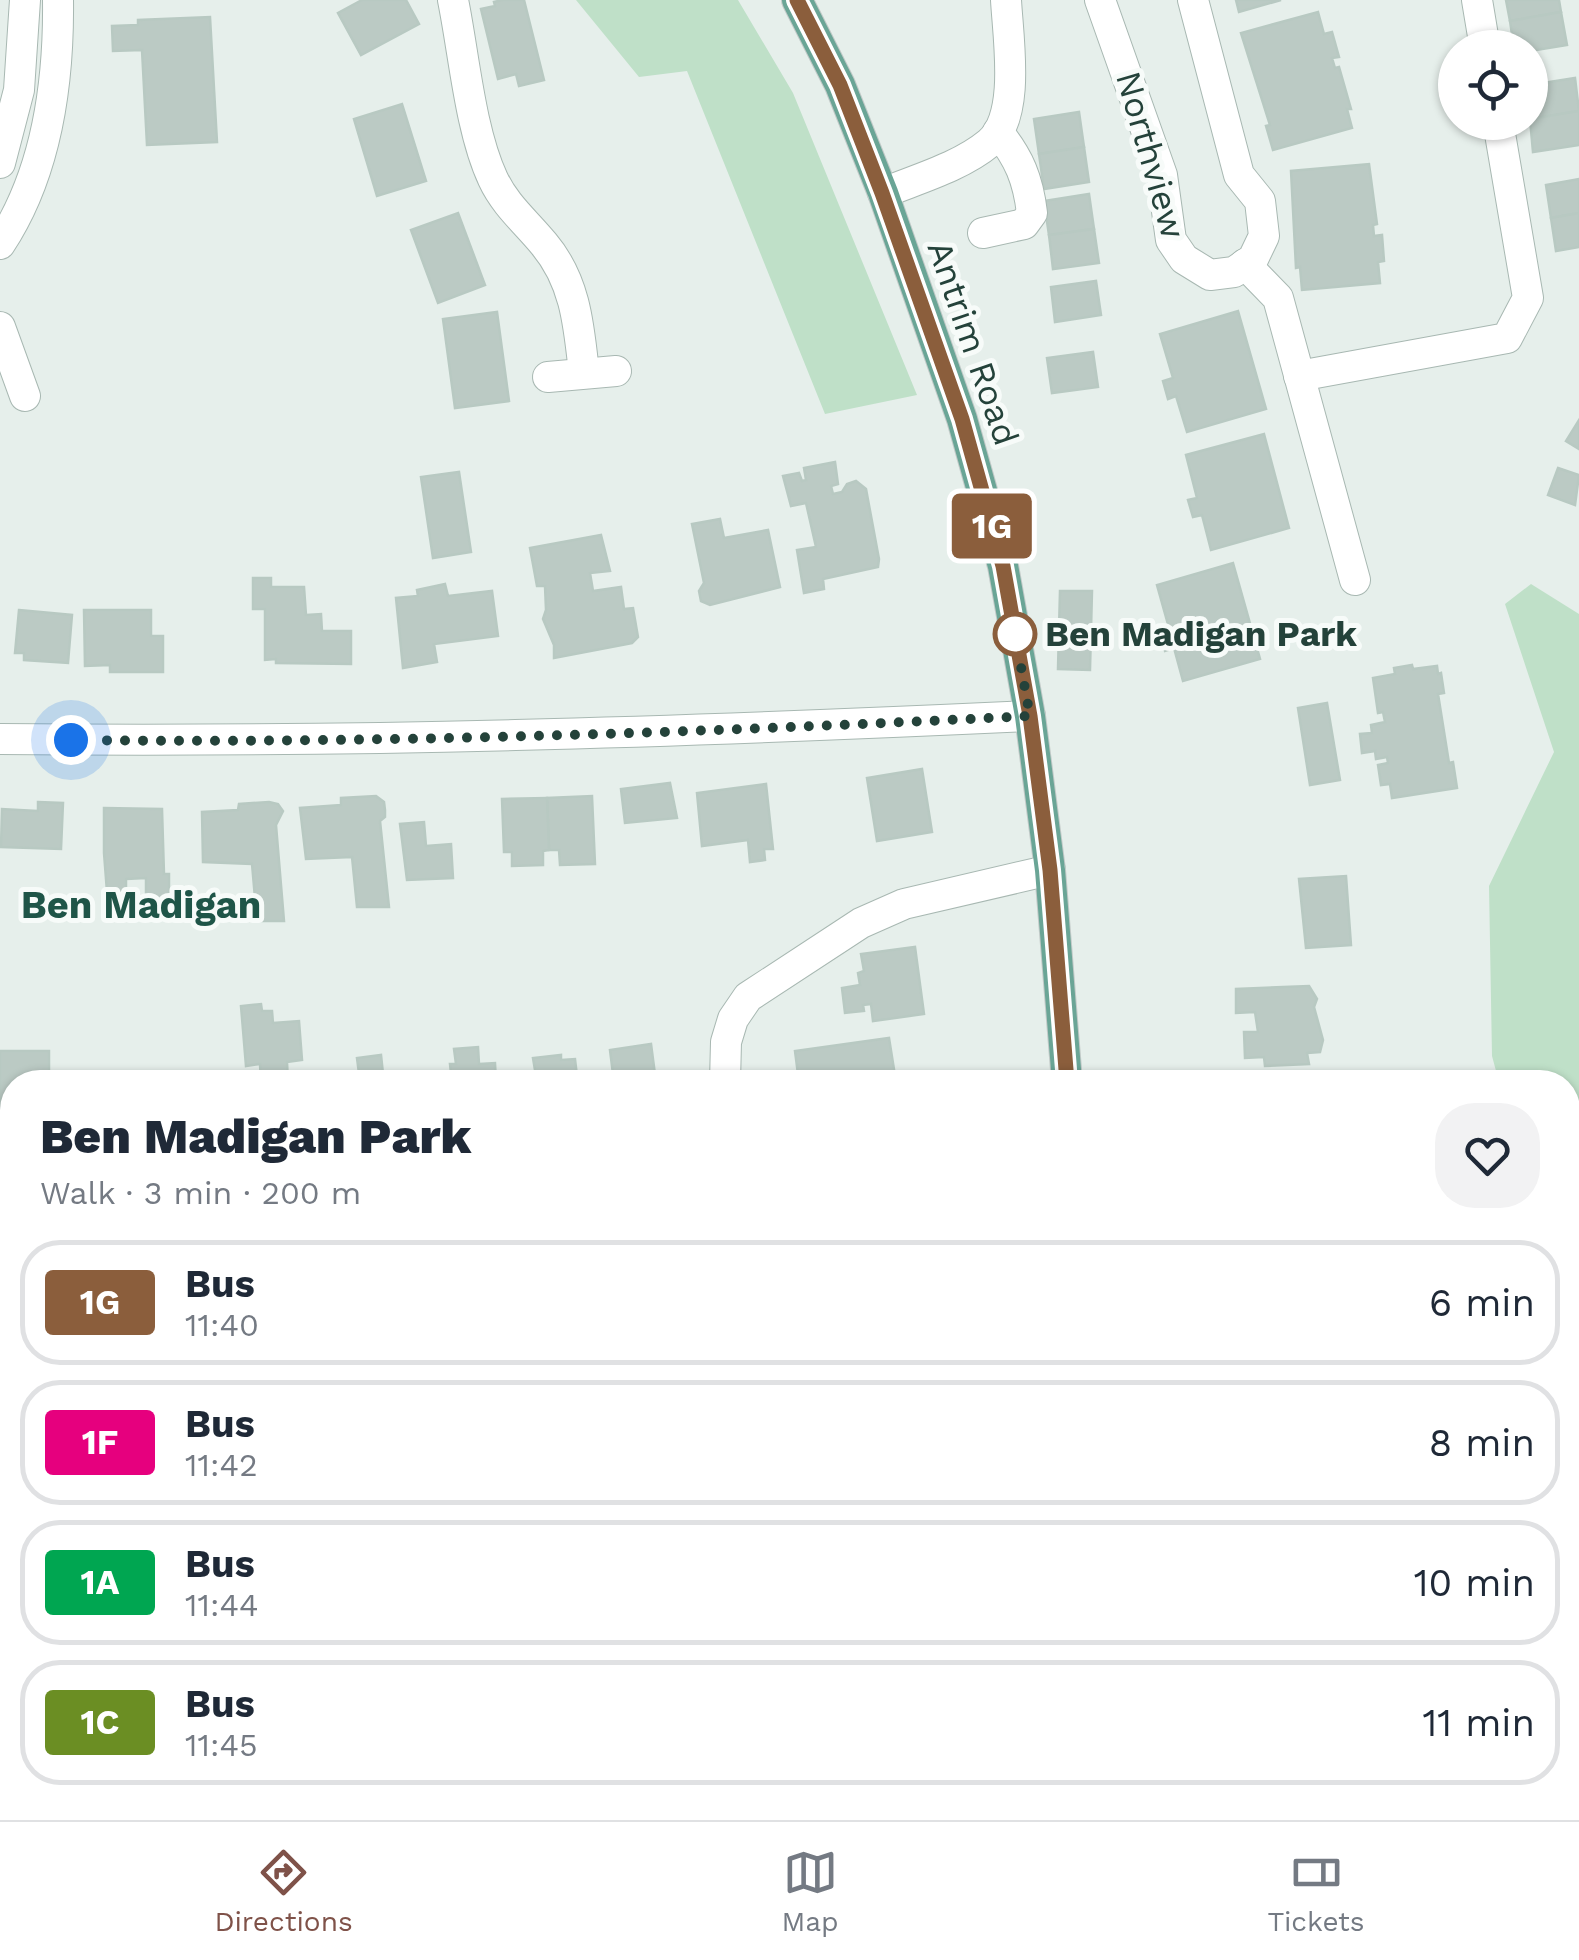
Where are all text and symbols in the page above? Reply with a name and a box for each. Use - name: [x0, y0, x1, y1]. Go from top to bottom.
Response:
- map controls: [1438, 30, 1548, 140]
- button: locate: [1438, 30, 1548, 140]
- street label: Northview: [1107, 67, 1195, 243]
- street label: Antrim Road: [918, 235, 1028, 451]
- line badge: 1G: [947, 494, 1037, 558]
- text: 1G: [972, 505, 1012, 547]
- marker: Ben Madigan Park: [994, 613, 1036, 655]
- place label: Ben Madigan Park: [1045, 613, 1357, 655]
- your location: [46, 715, 96, 765]
- district label: Ben Madigan: [21, 883, 261, 927]
- button: heart: [1435, 1103, 1540, 1208]
- text: Ben Madigan Park: [40, 1108, 471, 1165]
- text: Walk · 3 min · 200 m: [40, 1174, 361, 1212]
- text: Bus: [185, 1262, 255, 1306]
- text: 1G: [80, 1281, 120, 1323]
- text: 6 min: [1429, 1281, 1535, 1325]
- text: 11:40: [185, 1306, 259, 1344]
- text: Bus: [185, 1402, 255, 1446]
- text: 1F: [82, 1421, 118, 1463]
- text: 8 min: [1429, 1421, 1535, 1465]
- text: 11:42: [185, 1446, 258, 1484]
- text: Bus: [185, 1542, 255, 1586]
- text: 1A: [81, 1561, 119, 1603]
- text: 10 min: [1414, 1561, 1535, 1605]
- text: 11:44: [185, 1586, 259, 1624]
- text: Bus: [185, 1682, 255, 1726]
- text: 1C: [81, 1701, 119, 1743]
- text: 11 min: [1423, 1701, 1535, 1745]
- text: 11:45: [185, 1726, 258, 1764]
- tab: Directions: [214, 1845, 353, 1938]
- tab: Map: [782, 1845, 839, 1938]
- tab: Tickets: [1267, 1845, 1365, 1938]

